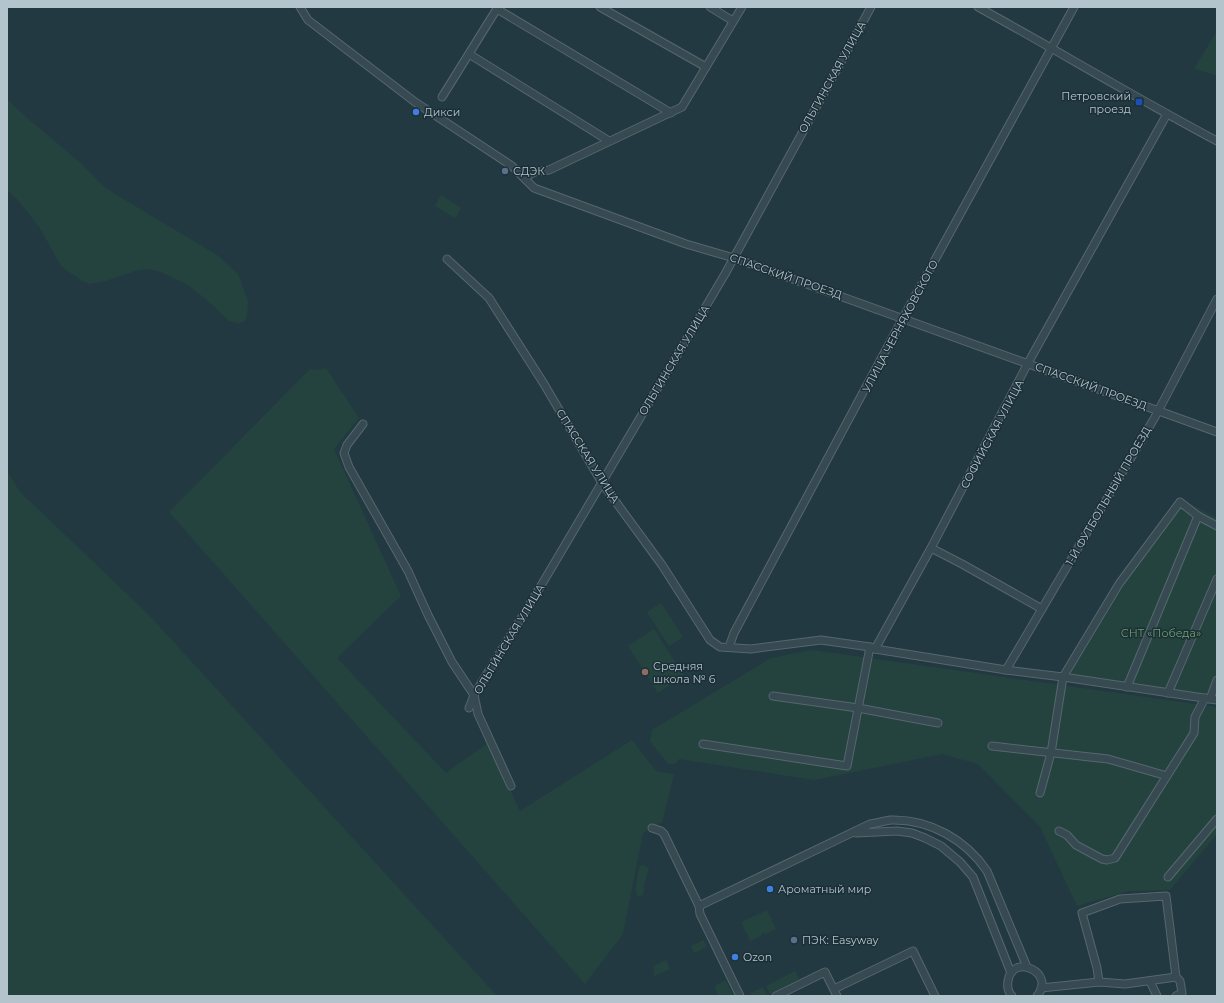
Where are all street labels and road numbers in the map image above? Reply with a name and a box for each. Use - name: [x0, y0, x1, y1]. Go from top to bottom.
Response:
- street label: ОЛЬГИНСКАЯ УЛИЦА: [795, 18, 869, 136]
- street label: СПАССКИЙ ПРОЕЗД: [728, 250, 844, 302]
- street label: УЛИЦА ЧЕРНЯХОВСКОГО: [859, 257, 941, 395]
- street label: ОЛЬГИНСКАЯ УЛИЦА: [636, 302, 713, 418]
- street label: СПАССКИЙ ПРОЕЗД: [1033, 359, 1149, 413]
- street label: СОФИЙСКАЯ УЛИЦА: [957, 376, 1027, 491]
- street label: СПАССКАЯ УЛИЦА: [553, 406, 623, 507]
- street label: 1-Й ФУТБОЛЬНЫЙ ПРОЕЗД: [1062, 424, 1154, 568]
- street label: ОЛЬГИНСКАЯ УЛИЦА: [471, 581, 548, 697]

